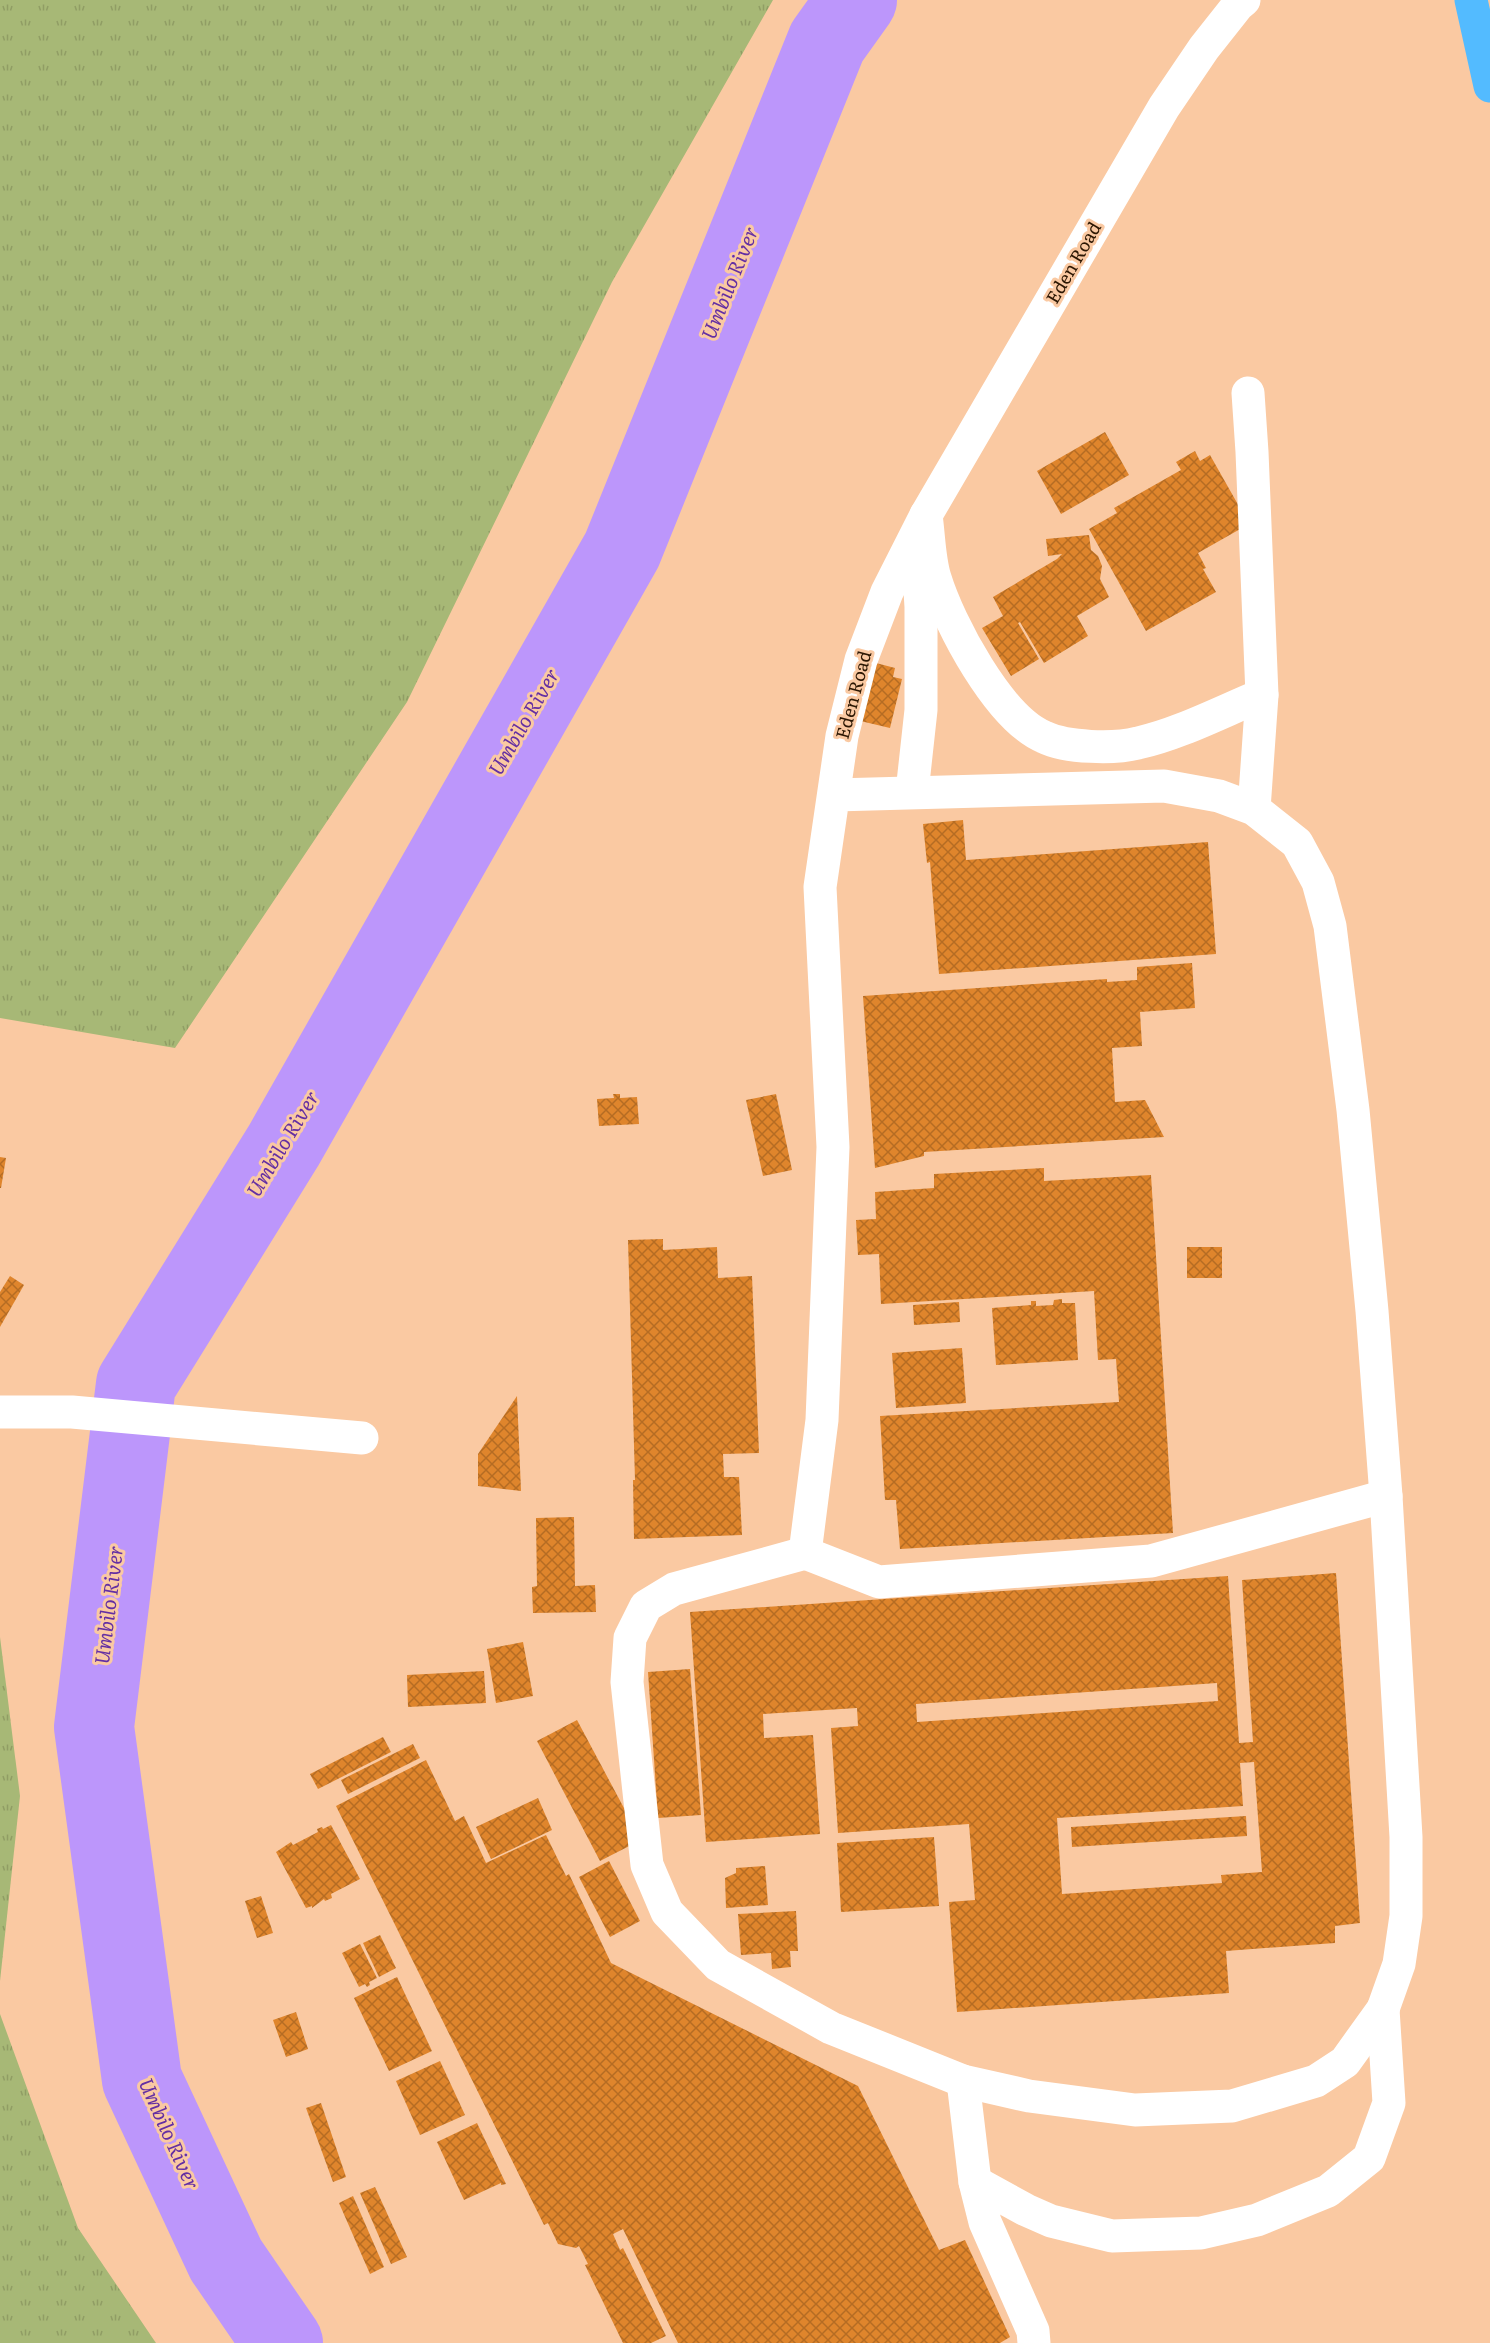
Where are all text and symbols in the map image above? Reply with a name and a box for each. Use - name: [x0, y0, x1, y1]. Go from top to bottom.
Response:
- street label: Eden Road: [1038, 216, 1107, 308]
- water label: Umbilo River: [692, 221, 764, 343]
- street label: Eden Road: [828, 647, 877, 742]
- water label: Umbilo River: [479, 662, 565, 780]
- water label: Umbilo River: [238, 1084, 325, 1202]
- water label: Umbilo River: [85, 1544, 129, 1666]
- water label: Umbilo River: [133, 2073, 209, 2194]

